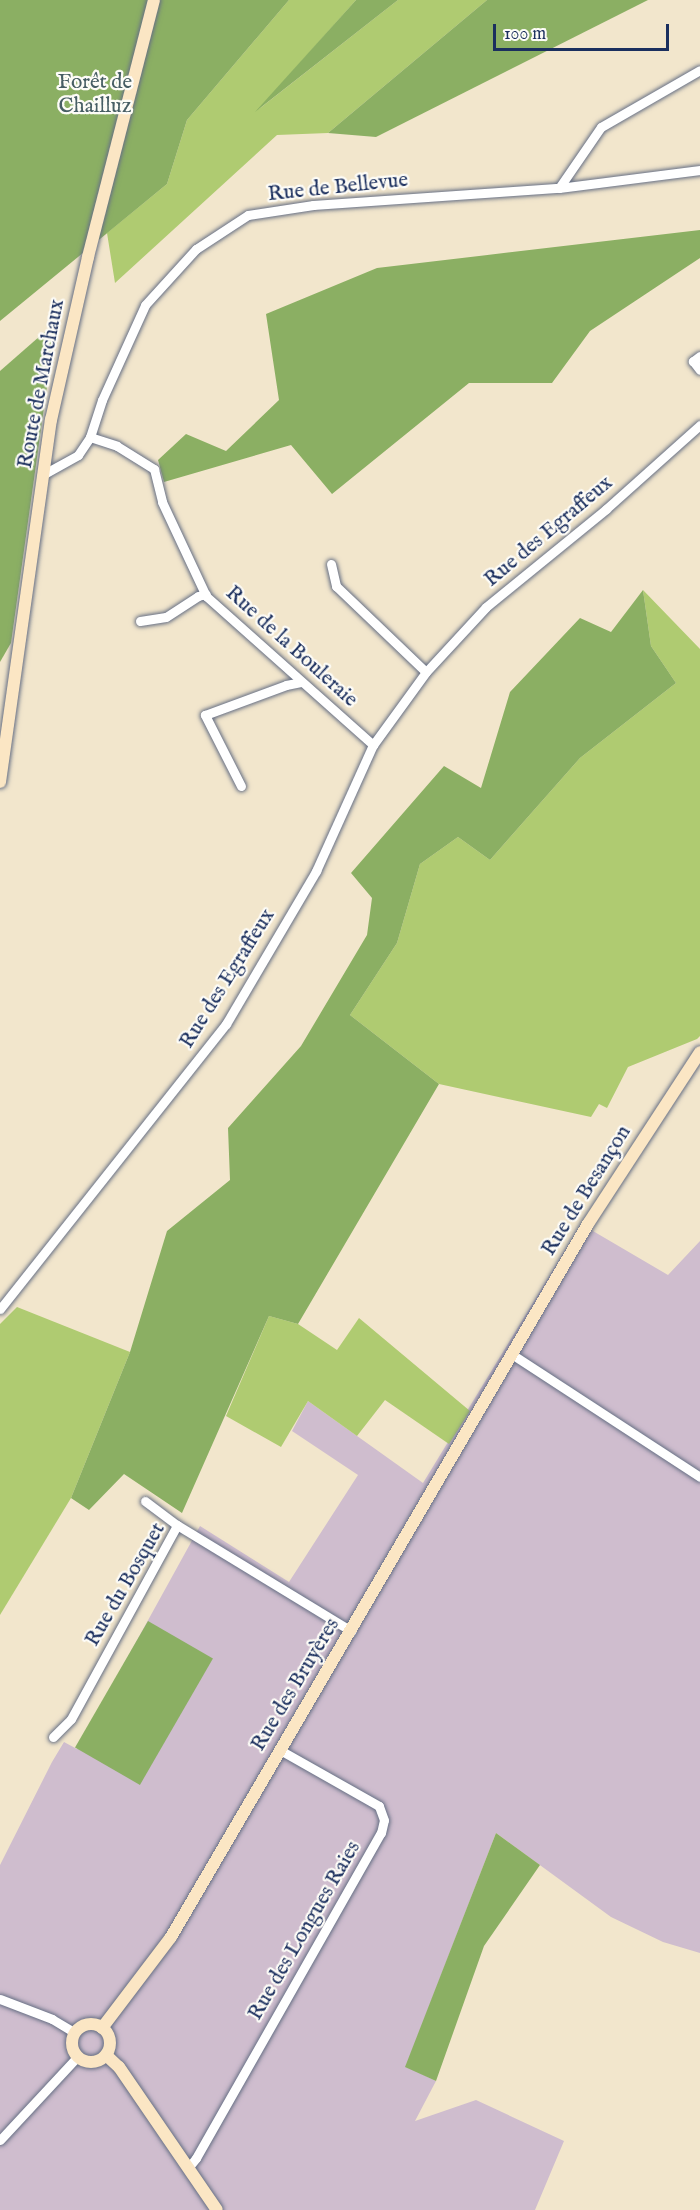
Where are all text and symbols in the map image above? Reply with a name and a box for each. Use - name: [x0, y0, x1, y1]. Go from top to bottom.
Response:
- scale bar: [496, 12, 672, 50]
- text: 100 m: [504, 23, 546, 46]
- park label: Forêt de Chailluz: [58, 70, 132, 120]
- street label: Rue de Bellevue: [267, 168, 409, 208]
- street label: Route de Marchaux: [13, 297, 71, 471]
- street label: Rue des Egraffeux: [480, 471, 618, 593]
- street label: Rue de la Bouleraie: [220, 581, 362, 713]
- street label: Rue des Egraffeux: [175, 905, 281, 1053]
- street label: Rue de Besançon: [537, 1121, 637, 1261]
- street label: Rue du Bosquet: [80, 1519, 172, 1651]
- street label: Rue des Bruyères: [246, 1614, 346, 1756]
- street label: Rue des Longues Raies: [243, 1837, 367, 2025]

